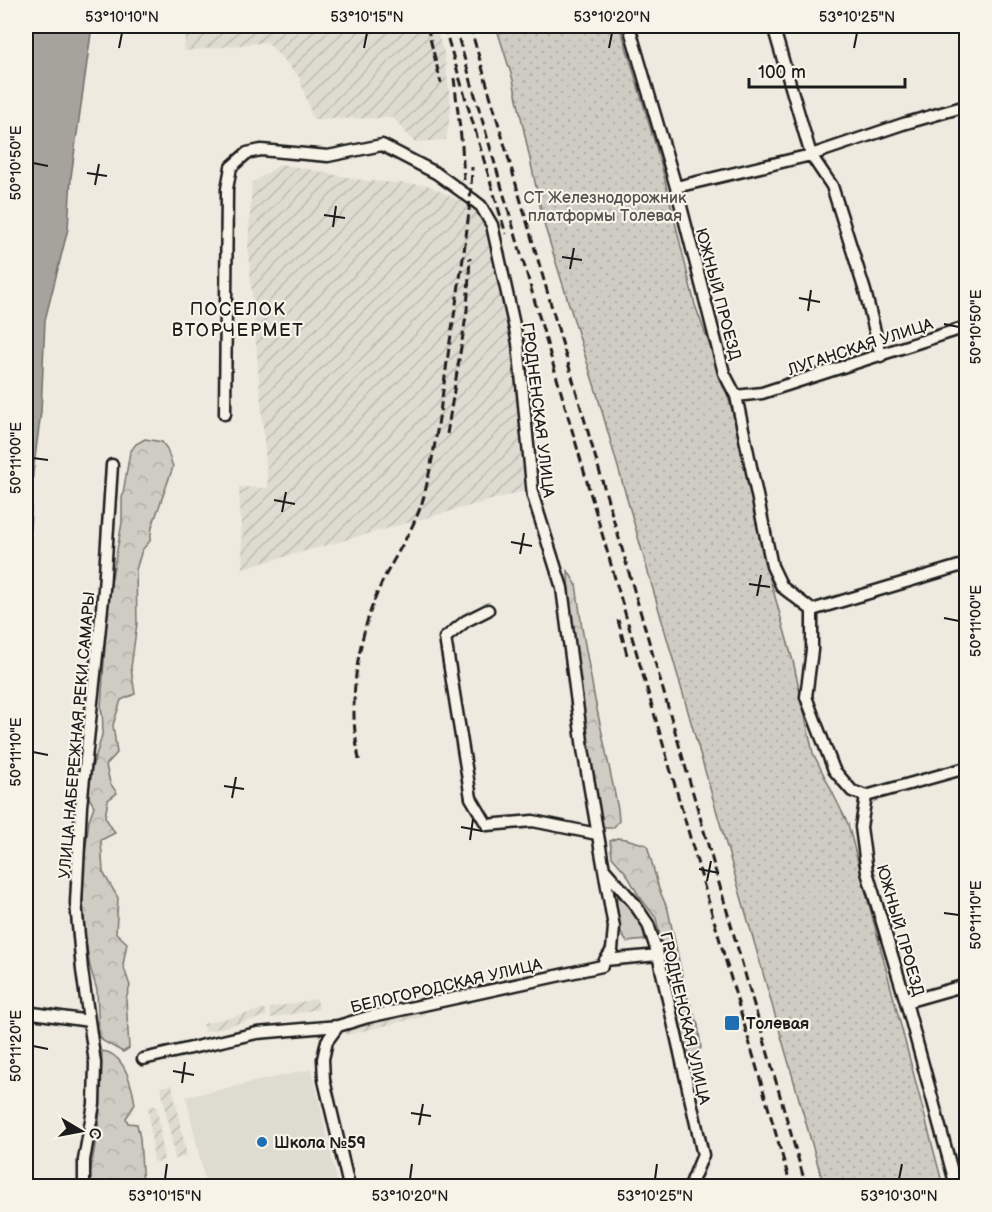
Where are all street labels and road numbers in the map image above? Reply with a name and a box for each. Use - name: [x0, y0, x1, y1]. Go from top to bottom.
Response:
- street label: ЮЖНЫЙ ПРОЕЗД: [691, 226, 744, 363]
- street label: ЛУГАНСКАЯ УЛИЦА: [784, 315, 936, 380]
- street label: ГРОДНЕНСКАЯ УЛИЦА: [517, 322, 558, 499]
- street label: УЛИЦА НАБЕРЕЖНАЯ РЕКИ САМАРЫ: [55, 591, 100, 880]
- street label: ЮЖНЫЙ ПРОЕЗД: [872, 862, 927, 998]
- street label: ГРОДНЕНСКАЯ УЛИЦА: [655, 930, 714, 1107]
- street label: БЕЛОГОРОДСКАЯ УЛИЦА: [349, 955, 544, 1018]

